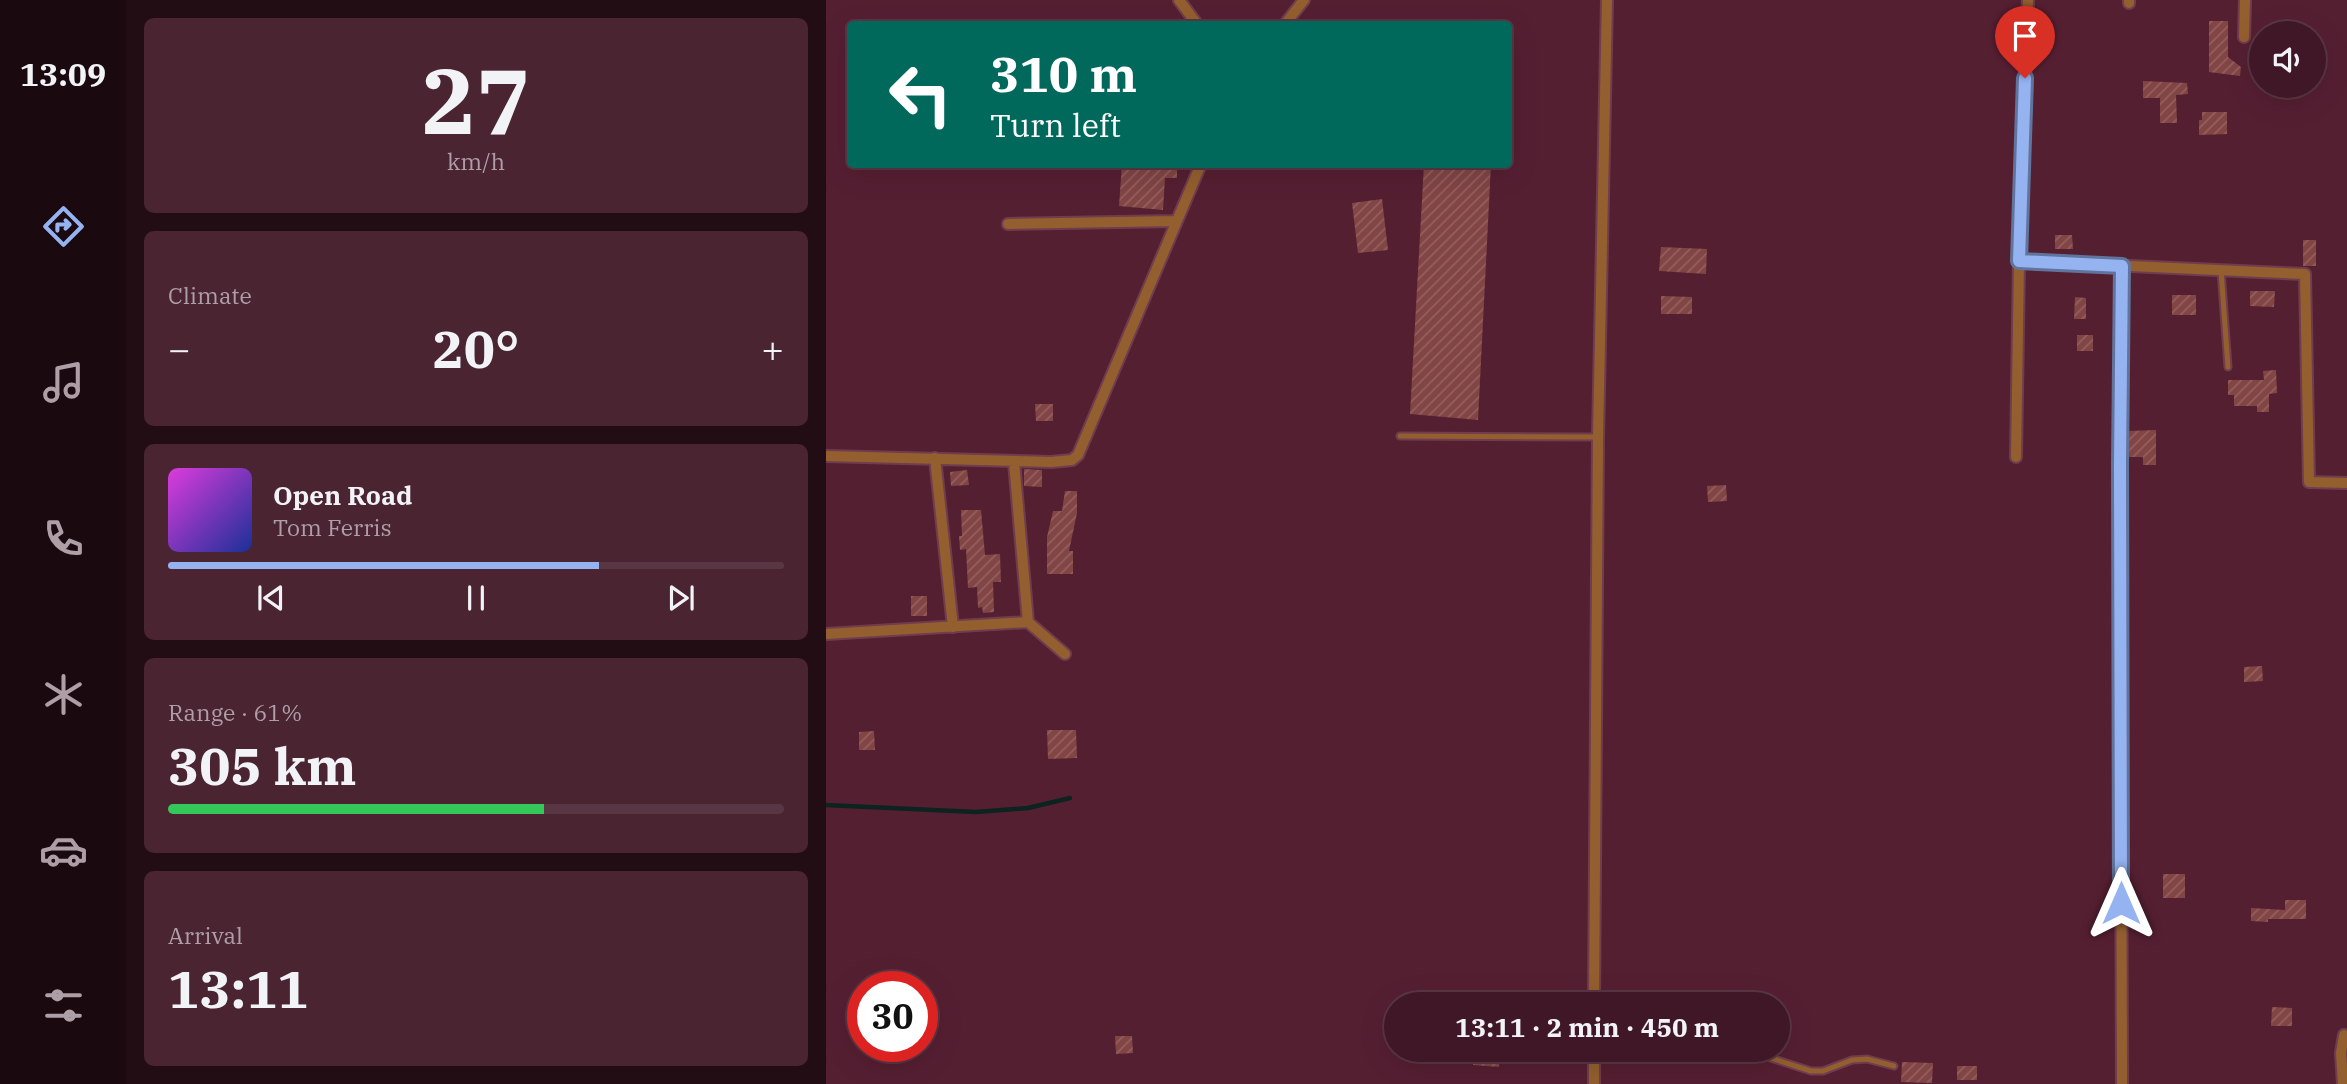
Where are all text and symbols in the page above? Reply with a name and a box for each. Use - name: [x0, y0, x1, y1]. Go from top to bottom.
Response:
- pin: [1995, 6, 2055, 78]
- icon: arrive: [2006, 17, 2044, 55]
- map controls: [2249, 21, 2326, 98]
- button: sound: [2249, 21, 2326, 98]
- text: 27: [421, 41, 531, 159]
- text: 310 m: [990, 42, 1137, 105]
- icon: left: [875, 49, 966, 140]
- text: 13:09: [20, 53, 106, 95]
- text: Turn left: [990, 104, 1121, 146]
- text: km/h: [447, 146, 505, 176]
- icon: directions: [39, 202, 88, 251]
- text: Climate: [168, 280, 252, 310]
- text: 20°: [433, 315, 519, 382]
- text: −: [168, 324, 191, 373]
- text: +: [761, 324, 784, 373]
- icon: music: [39, 358, 88, 407]
- text: Open Road: [273, 478, 412, 512]
- text: Tom Ferris: [273, 512, 392, 542]
- icon: phone: [39, 514, 88, 563]
- icon: previous: [252, 579, 290, 617]
- icon: pause: [457, 579, 495, 617]
- icon: next: [662, 579, 700, 617]
- icon: climate: [39, 670, 88, 719]
- text: Range · 61%: [168, 697, 302, 727]
- text: 305 km: [168, 732, 357, 799]
- icon: car: [39, 826, 88, 875]
- position arrow: [2084, 866, 2158, 940]
- text: Arrival: [168, 920, 243, 950]
- text: 13:11: [168, 955, 309, 1022]
- speed limit sign: 30: [847, 971, 938, 1062]
- icon: filters: [39, 981, 88, 1030]
- text: 13:11 · 2 min · 450 m: [1455, 1010, 1719, 1044]

